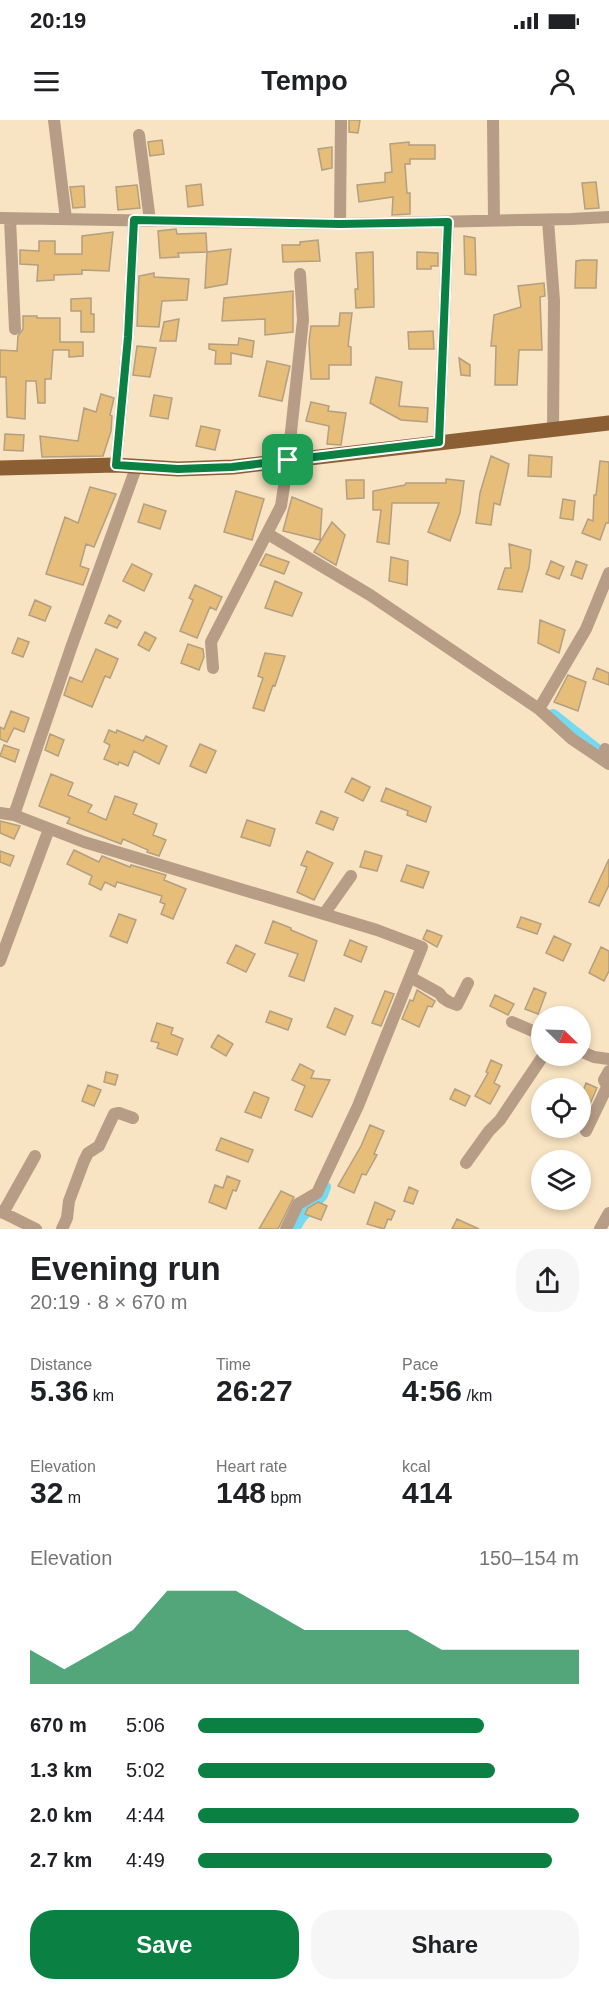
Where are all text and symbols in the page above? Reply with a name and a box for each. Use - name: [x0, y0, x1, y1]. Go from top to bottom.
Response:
- text: 20:19: [30, 8, 86, 33]
- icon: menu: [30, 65, 63, 98]
- icon: person: [546, 65, 579, 98]
- text: Tempo: [261, 66, 348, 96]
- pin: [262, 434, 313, 485]
- icon: arrive: [271, 443, 304, 476]
- north arrow: [531, 1006, 591, 1066]
- map controls: [531, 1006, 591, 1210]
- button: locate: [531, 1078, 591, 1138]
- button: layers: [531, 1150, 591, 1210]
- button: share: [516, 1249, 579, 1312]
- text: Evening run: [30, 1250, 221, 1287]
- text: 20:19 · 8 × 670 m: [30, 1291, 187, 1313]
- text: Distance: [30, 1356, 92, 1373]
- text: Time: [216, 1356, 251, 1373]
- text: Pace: [402, 1356, 438, 1373]
- text: 5.36: [30, 1374, 88, 1407]
- text: 26:27: [216, 1374, 293, 1407]
- text: 4:56: [402, 1374, 462, 1407]
- text: km: [88, 1387, 114, 1404]
- text: /km: [462, 1387, 492, 1404]
- text: Elevation: [30, 1458, 96, 1475]
- text: Heart rate: [216, 1458, 287, 1475]
- text: kcal: [402, 1458, 430, 1475]
- text: 32: [30, 1476, 63, 1509]
- text: 148: [216, 1476, 266, 1509]
- text: 414: [402, 1476, 452, 1509]
- text: m: [63, 1489, 81, 1506]
- text: bpm: [266, 1489, 302, 1506]
- text: Elevation: [30, 1547, 112, 1569]
- text: 150–154 m: [479, 1547, 579, 1569]
- text: 670 m: [30, 1714, 87, 1736]
- text: 5:06: [126, 1714, 165, 1736]
- text: 1.3 km: [30, 1759, 92, 1781]
- text: 5:02: [126, 1759, 165, 1781]
- text: 2.0 km: [30, 1804, 92, 1826]
- text: 4:44: [126, 1804, 165, 1826]
- text: 2.7 km: [30, 1849, 92, 1871]
- text: 4:49: [126, 1849, 165, 1871]
- button: Save: [30, 1910, 299, 1979]
- button: Share: [311, 1910, 579, 1979]

